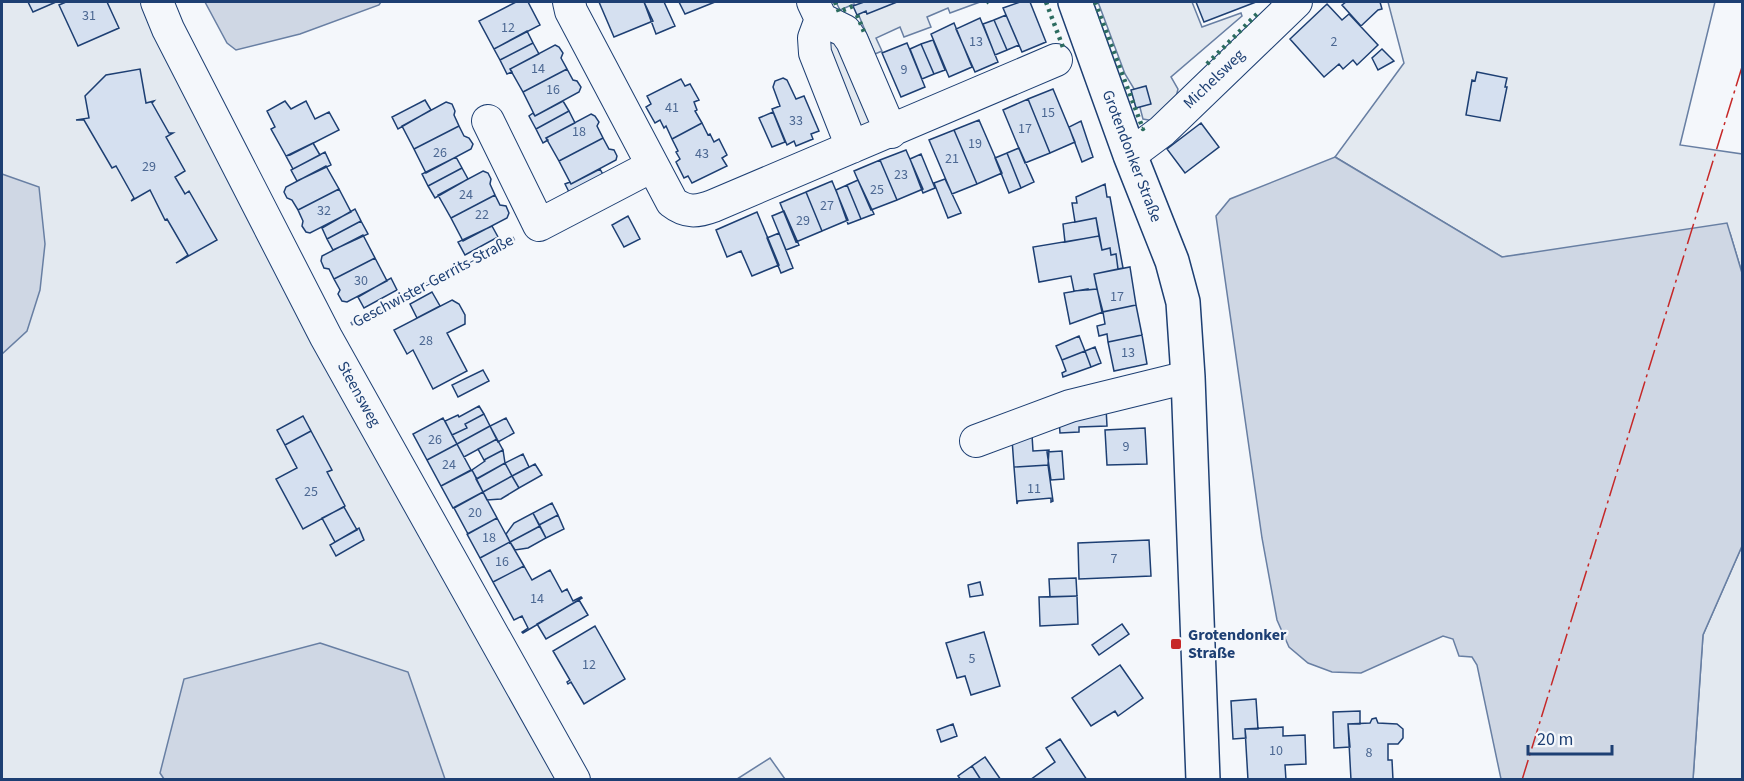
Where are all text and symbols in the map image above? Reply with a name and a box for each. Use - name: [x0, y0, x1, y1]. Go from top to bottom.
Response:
- house number: 31: [82, 6, 96, 26]
- house number: 12: [501, 18, 515, 38]
- house number: 13: [969, 32, 983, 52]
- house number: 2: [1331, 32, 1338, 52]
- street label: Michelsweg: [1178, 44, 1250, 114]
- house number: 14: [531, 59, 545, 79]
- house number: 9: [901, 60, 908, 80]
- house number: 16: [546, 80, 560, 100]
- street label: Grotendonker Straße: [1097, 87, 1167, 225]
- house number: 41: [665, 98, 679, 118]
- house number: 15: [1041, 103, 1055, 123]
- house number: 33: [789, 111, 803, 131]
- house number: 17: [1018, 119, 1032, 139]
- house number: 18: [572, 122, 586, 142]
- house number: 19: [968, 134, 982, 154]
- house number: 26: [433, 143, 447, 163]
- house number: 43: [695, 144, 709, 164]
- house number: 21: [945, 149, 959, 169]
- house number: 29: [142, 157, 156, 177]
- house number: 23: [894, 165, 908, 185]
- house number: 25: [870, 180, 884, 200]
- house number: 24: [459, 185, 473, 205]
- house number: 27: [820, 196, 834, 216]
- house number: 32: [317, 201, 331, 221]
- house number: 22: [475, 205, 489, 225]
- house number: 29: [796, 211, 810, 231]
- street label: Geschwister-Gerrits-Straße: [349, 229, 517, 333]
- house number: 30: [354, 271, 368, 291]
- house number: 17: [1110, 287, 1124, 307]
- house number: 28: [419, 331, 433, 351]
- house number: 13: [1121, 343, 1135, 363]
- street label: Steensweg: [332, 357, 386, 431]
- house number: 26: [428, 430, 442, 450]
- house number: 9: [1123, 437, 1130, 457]
- house number: 24: [442, 455, 456, 475]
- house number: 11: [1027, 479, 1041, 499]
- house number: 25: [304, 482, 318, 502]
- house number: 20: [468, 503, 482, 523]
- house number: 18: [482, 528, 496, 548]
- house number: 7: [1111, 549, 1118, 569]
- house number: 16: [495, 552, 509, 572]
- house number: 14: [530, 589, 544, 609]
- place label: Grotendonker Straße: [1188, 624, 1287, 664]
- marker: Grotendonker Straße: [1169, 637, 1183, 651]
- house number: 5: [969, 649, 976, 669]
- house number: 12: [582, 655, 596, 675]
- scale bar: [1528, 718, 1612, 756]
- text: 20 m: [1537, 727, 1573, 752]
- house number: 10: [1269, 741, 1283, 761]
- house number: 8: [1366, 743, 1373, 763]

